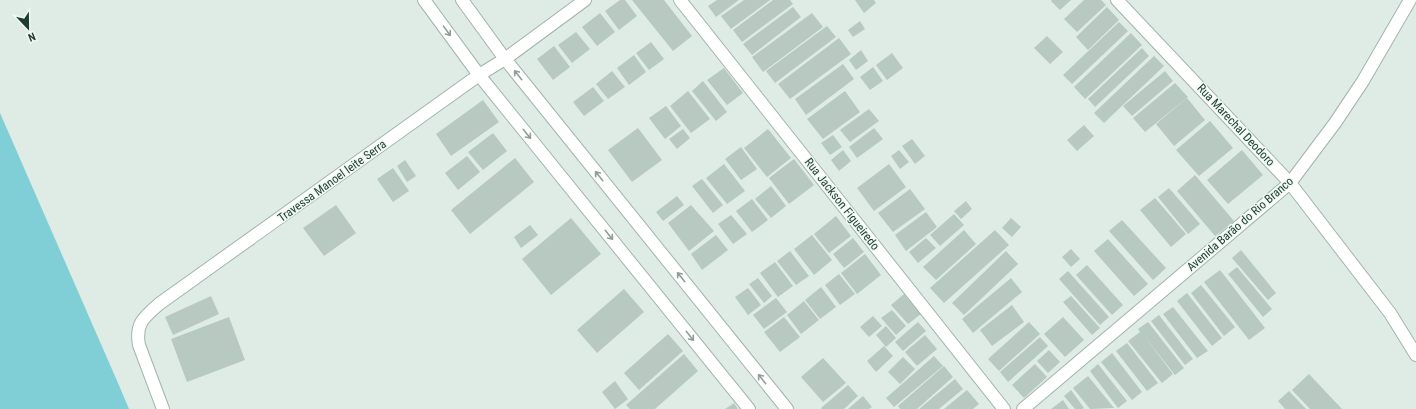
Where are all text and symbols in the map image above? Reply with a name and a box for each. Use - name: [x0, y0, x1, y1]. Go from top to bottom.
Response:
- north arrow: [8, 8, 48, 48]
- one-way arrow: [443, 26, 451, 37]
- text: N: [26, 30, 37, 44]
- one-way arrow: [514, 69, 522, 80]
- street label: Rua Marechal Deodoro: [1194, 81, 1278, 169]
- one-way arrow: [522, 129, 531, 139]
- street label: Travessa Manoel leite Serra: [275, 137, 389, 225]
- street label: Rua Jackson Figueiredo: [802, 155, 882, 253]
- one-way arrow: [595, 170, 604, 181]
- street label: Avenida Barão do Rio Branco: [1184, 174, 1296, 274]
- one-way arrow: [604, 230, 613, 241]
- one-way arrow: [676, 272, 685, 283]
- one-way arrow: [686, 331, 695, 342]
- one-way arrow: [758, 373, 767, 384]

